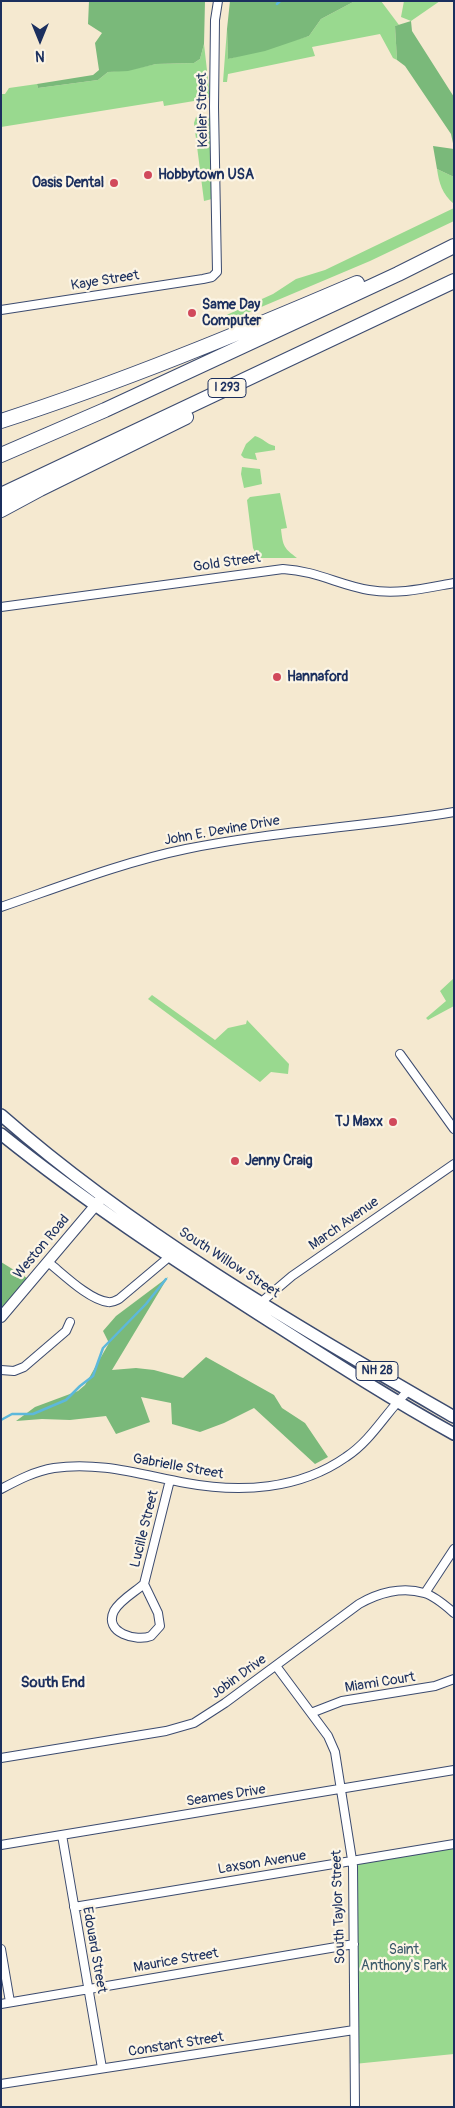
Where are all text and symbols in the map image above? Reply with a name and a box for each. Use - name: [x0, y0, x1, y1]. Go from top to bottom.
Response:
- north arrow: [15, 15, 65, 65]
- text: N: [35, 47, 45, 64]
- street label: Keller Street: [194, 72, 212, 148]
- place label: Hobbytown USA: [158, 167, 254, 183]
- marker: Hobbytown USA: [142, 169, 154, 181]
- place label: Oasis Dental: [32, 175, 104, 191]
- marker: Oasis Dental: [108, 177, 120, 189]
- street label: Kaye Street: [70, 267, 140, 295]
- place label: Same Day Computer: [202, 297, 261, 330]
- marker: Same Day Computer: [186, 307, 198, 319]
- road number: I 293: [208, 378, 246, 398]
- street label: Gold Street: [192, 550, 262, 576]
- place label: Hannaford: [287, 669, 348, 685]
- marker: Hannaford: [271, 671, 283, 683]
- street label: John E. Devine Drive: [163, 813, 281, 849]
- place label: TJ Maxx: [335, 1114, 383, 1130]
- marker: TJ Maxx: [387, 1116, 399, 1128]
- place label: Jenny Craig: [245, 1153, 313, 1169]
- marker: Jenny Craig: [229, 1155, 241, 1167]
- street label: March Avenue: [306, 1194, 382, 1254]
- street label: Weston Road: [10, 1212, 74, 1282]
- street label: South Willow Street: [175, 1224, 283, 1302]
- road number: NH 28: [356, 1362, 398, 1380]
- street label: Gabrielle Street: [131, 1451, 225, 1483]
- street label: Lucille Street: [127, 1489, 163, 1569]
- street label: Jobin Drive: [208, 1651, 270, 1703]
- street label: Miami Court: [344, 1669, 416, 1697]
- district label: South End: [21, 1674, 85, 1692]
- street label: Seames Drive: [185, 1781, 267, 1811]
- street label: Laxson Avenue: [217, 1848, 307, 1878]
- street label: South Taylor Street: [329, 1850, 349, 1964]
- street label: Edouard Street: [78, 1905, 110, 1995]
- park label: Saint Anthony's Park: [361, 1942, 447, 1974]
- street label: Maurice Street: [132, 1945, 220, 1977]
- street label: Constant Street: [127, 2029, 225, 2061]

